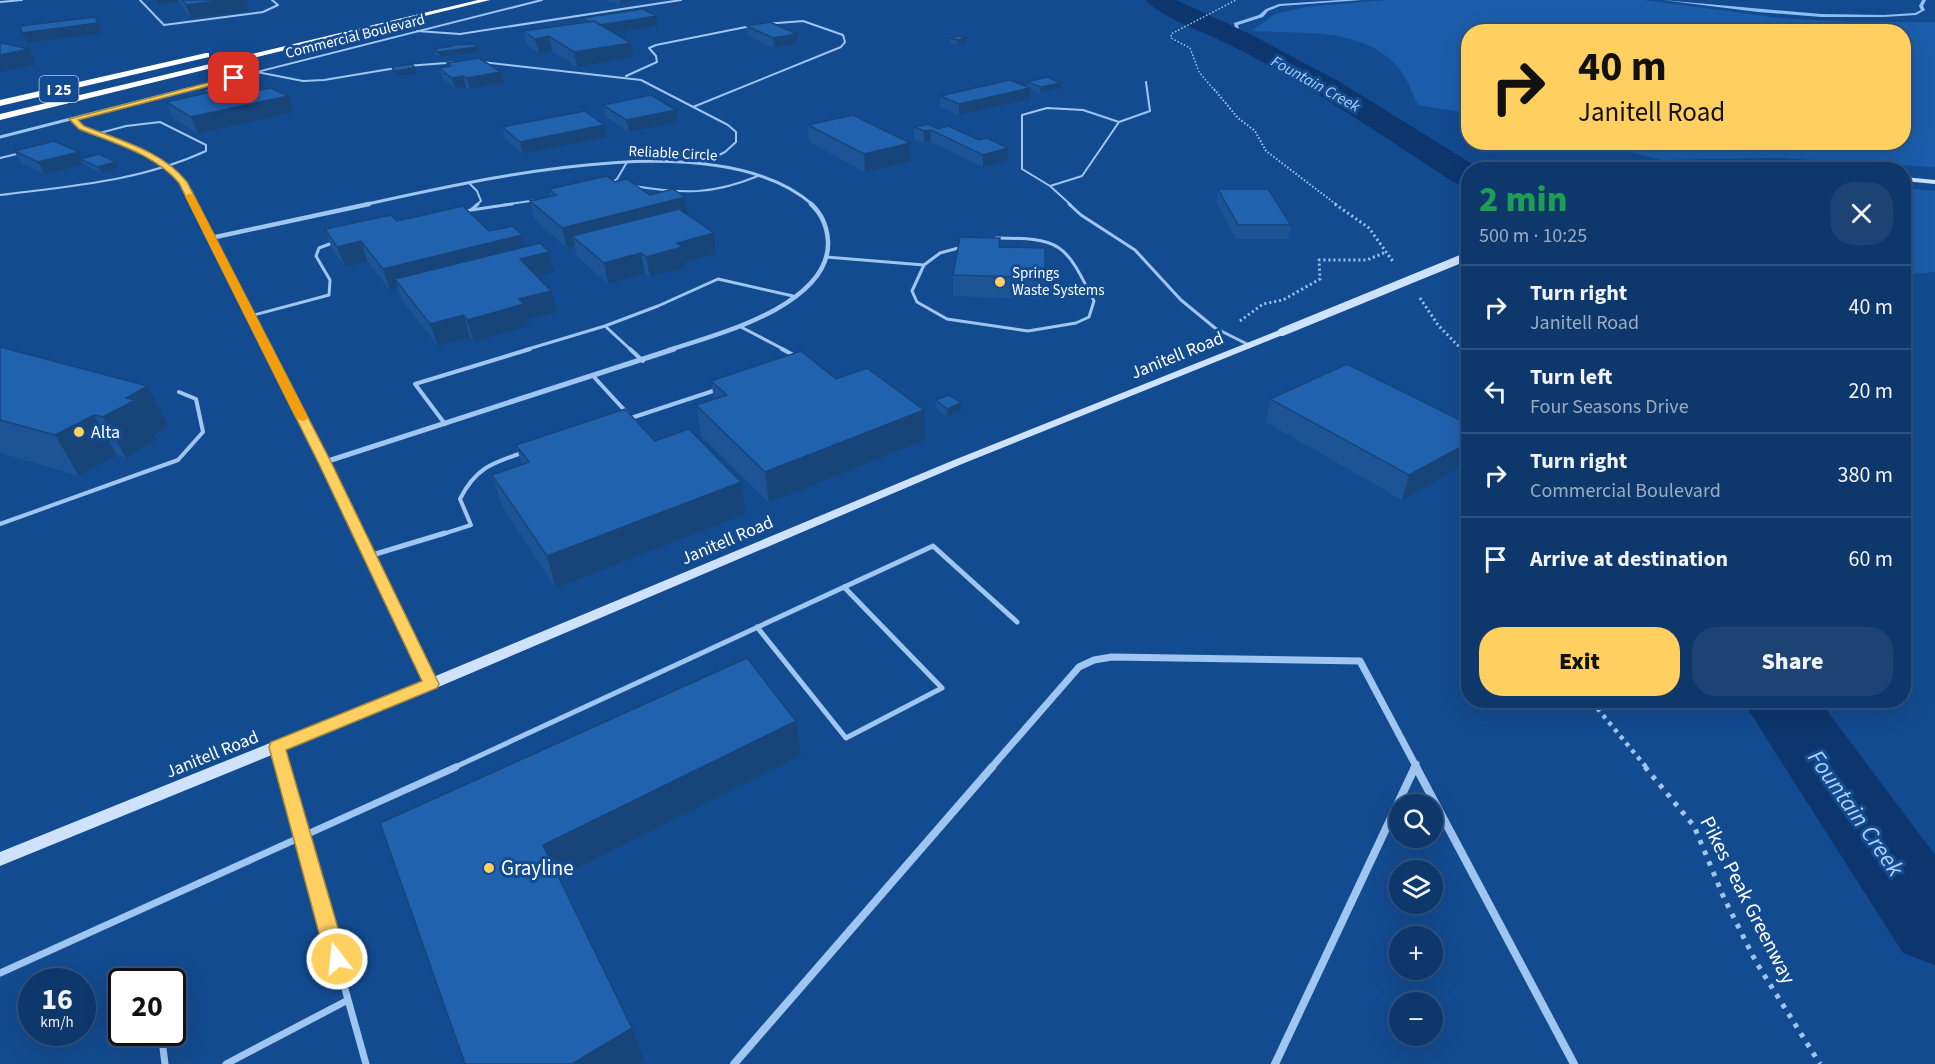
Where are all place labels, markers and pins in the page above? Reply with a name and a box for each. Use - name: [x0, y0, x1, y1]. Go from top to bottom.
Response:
- pin: [208, 52, 259, 103]
- place label: Springs Waste Systems: [1012, 263, 1104, 301]
- marker: Springs Waste Systems: [993, 275, 1007, 289]
- place label: Alta: [91, 420, 120, 445]
- marker: Alta: [72, 425, 86, 439]
- place label: Grayline: [501, 853, 574, 883]
- marker: Grayline: [482, 861, 496, 875]

